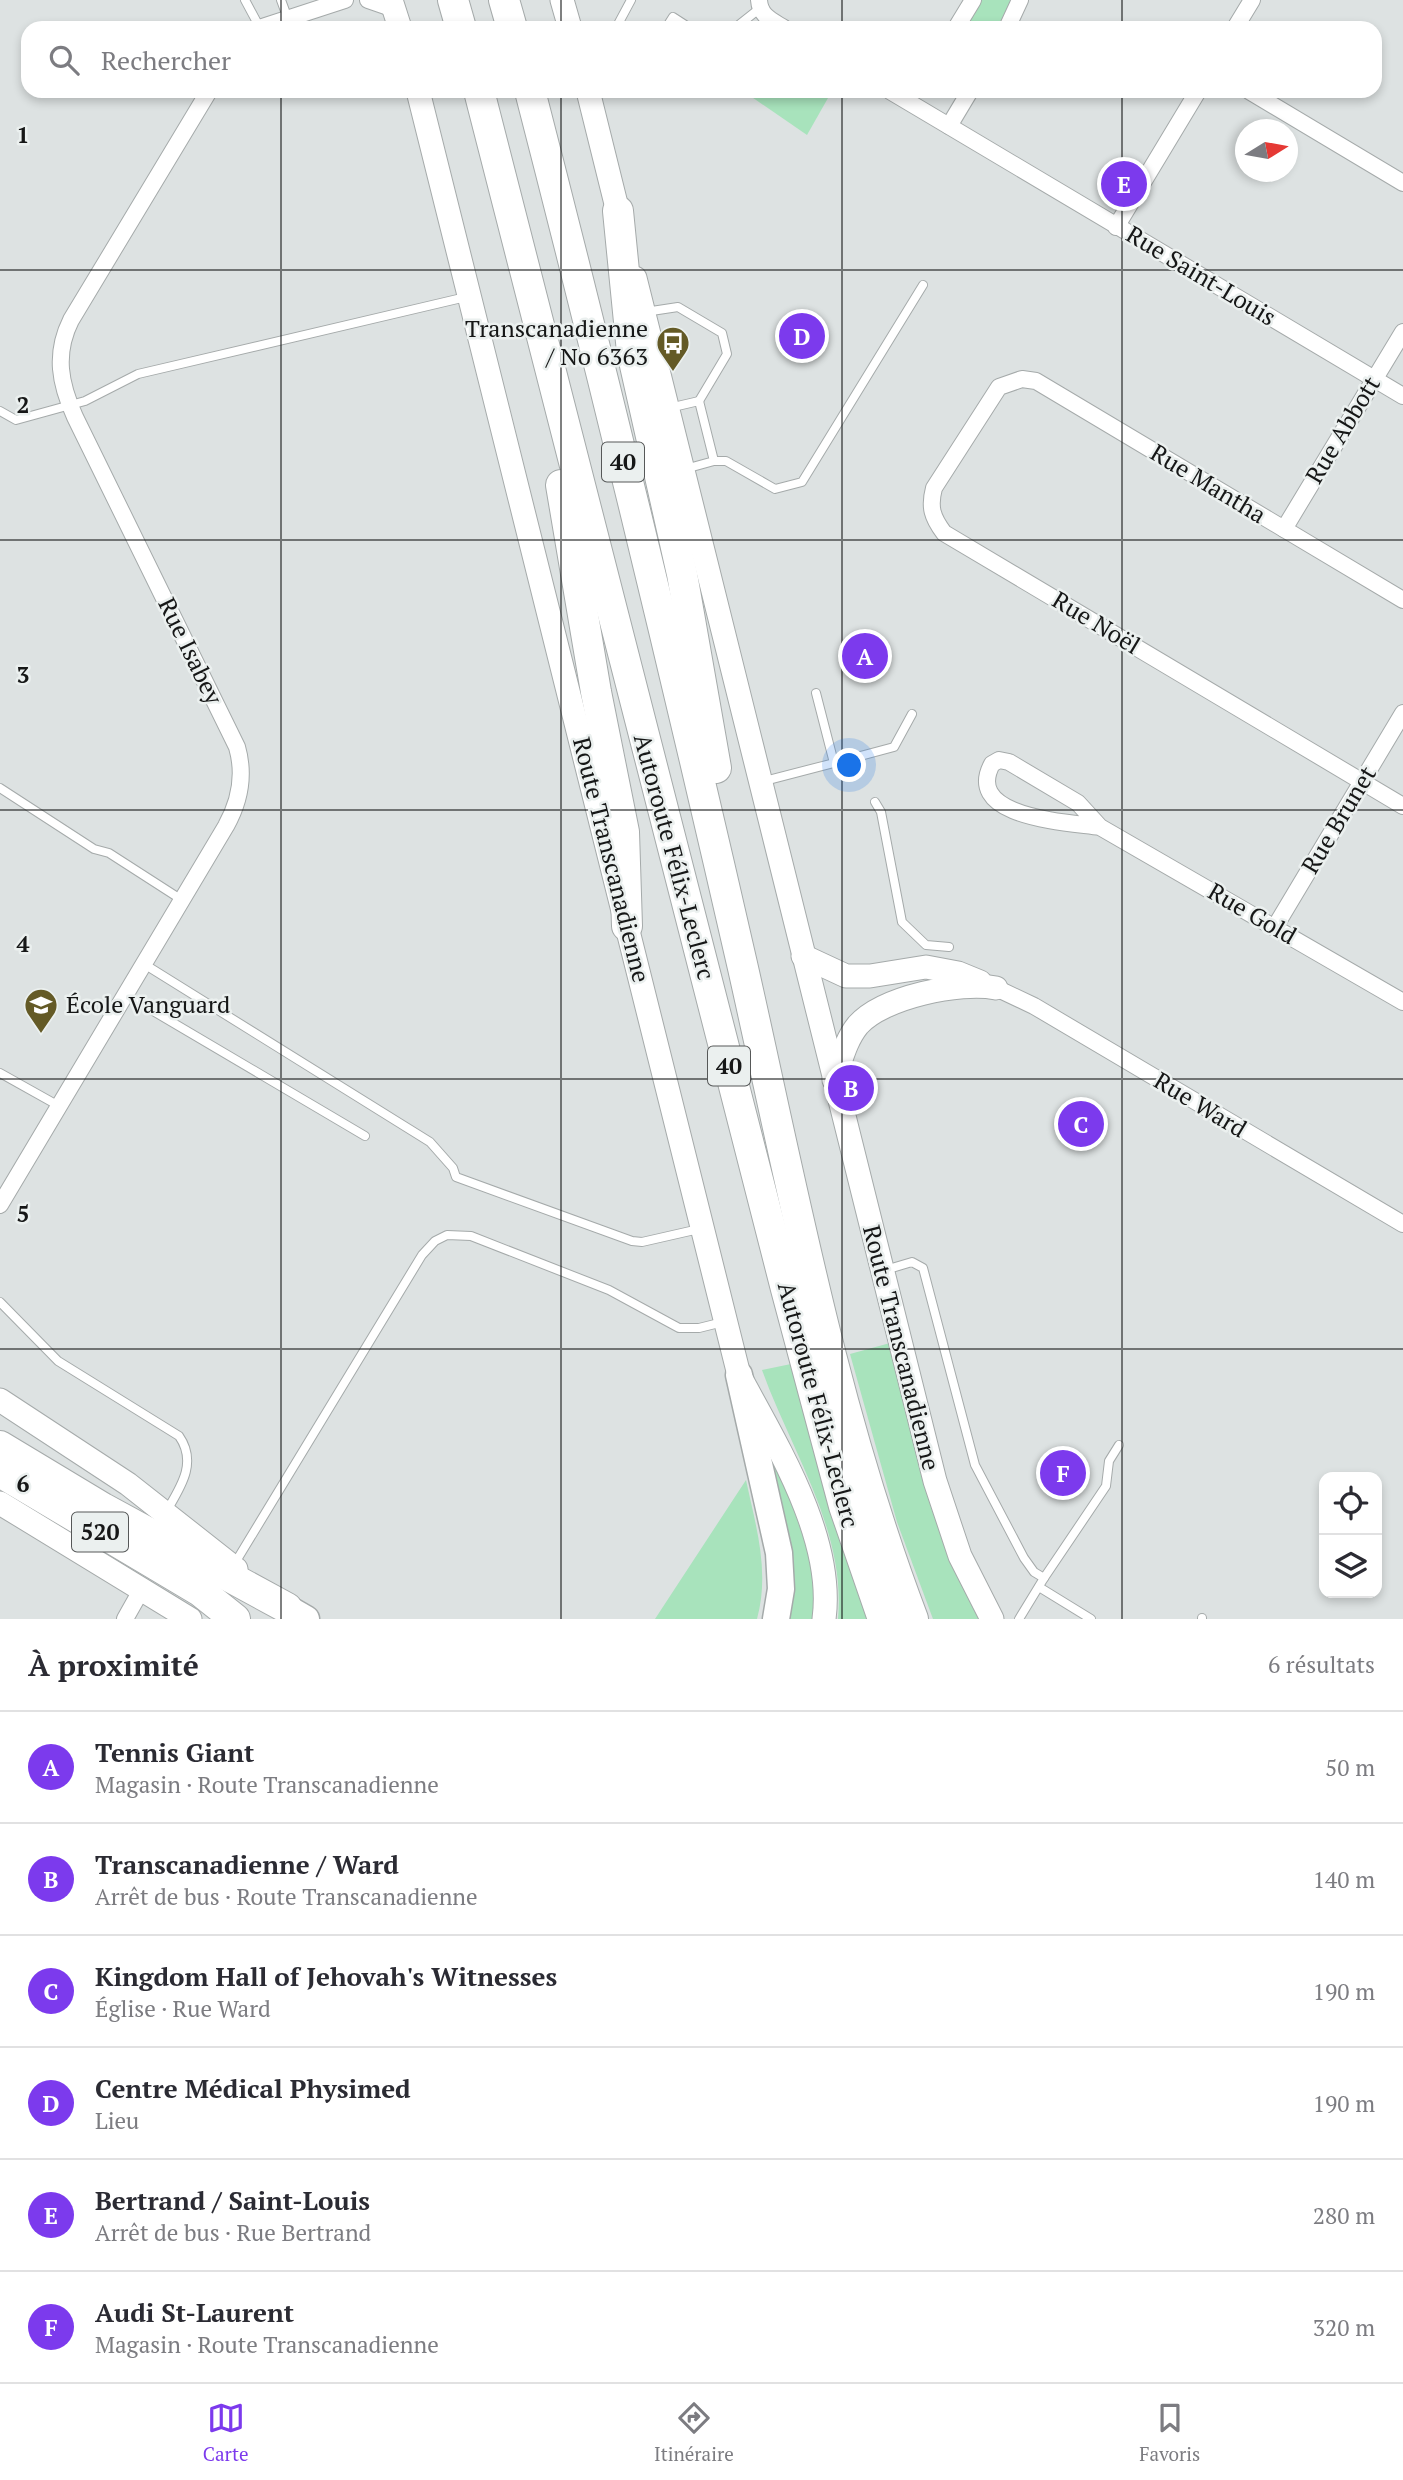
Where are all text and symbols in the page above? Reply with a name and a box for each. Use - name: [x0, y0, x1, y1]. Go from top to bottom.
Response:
- search box: [21, 21, 1382, 98]
- icon: search: [45, 41, 83, 79]
- text: Rechercher: [101, 43, 231, 77]
- text: 1: [17, 119, 30, 150]
- north arrow: [1235, 119, 1298, 182]
- pin: E: [1101, 158, 1147, 210]
- street label: Rue Saint-Louis: [1121, 218, 1282, 332]
- pin: D: [779, 310, 825, 362]
- place label: Transcanadienne / No 6363: [465, 312, 648, 372]
- bus stop icon: Transcanadienne / No 6363: [654, 324, 692, 373]
- street label: Rue Abbott: [1298, 370, 1387, 489]
- text: 2: [17, 389, 30, 420]
- street label: Rue Mantha: [1145, 436, 1272, 530]
- road number: 40: [602, 442, 644, 482]
- street label: Rue Noël: [1047, 583, 1146, 661]
- street label: Rue Isabey: [151, 592, 231, 710]
- pin: A: [842, 630, 888, 682]
- text: 3: [17, 659, 30, 690]
- street label: Autoroute Félix-Leclerc: [627, 730, 723, 983]
- street label: Route Transcanadienne: [566, 734, 658, 986]
- your location: [832, 748, 866, 782]
- street label: Rue Brunet: [1294, 760, 1383, 879]
- street label: Rue Gold: [1202, 875, 1303, 951]
- text: 4: [17, 928, 30, 959]
- school or university icon: École Vanguard: [22, 986, 60, 1035]
- place label: École Vanguard: [66, 988, 230, 1020]
- road number: 40: [708, 1046, 750, 1086]
- pin: B: [828, 1062, 874, 1114]
- street label: Rue Ward: [1148, 1064, 1253, 1144]
- pin: C: [1058, 1098, 1104, 1150]
- text: 5: [17, 1198, 30, 1229]
- street label: Route Transcanadienne: [856, 1222, 948, 1474]
- street label: Autoroute Félix-Leclerc: [771, 1278, 867, 1531]
- pin: F: [1040, 1447, 1086, 1499]
- text: 6: [17, 1468, 30, 1499]
- map controls: [1319, 1472, 1382, 1598]
- button: locate: [1319, 1472, 1382, 1535]
- road number: 520: [72, 1512, 128, 1552]
- button: layers: [1319, 1535, 1382, 1598]
- text: À proximité: [28, 1645, 199, 1685]
- text: 6 résultats: [1268, 1649, 1375, 1680]
- text: Tennis Giant: [95, 1735, 254, 1769]
- text: A: [43, 1752, 59, 1783]
- text: 50 m: [1325, 1752, 1375, 1783]
- text: Magasin · Route Transcanadienne: [95, 1769, 439, 1800]
- text: Transcanadienne / Ward: [95, 1847, 399, 1881]
- text: B: [44, 1864, 58, 1895]
- text: 140 m: [1313, 1864, 1375, 1895]
- text: Arrêt de bus · Route Transcanadienne: [95, 1881, 478, 1912]
- text: Kingdom Hall of Jehovah's Witnesses: [95, 1959, 557, 1993]
- text: C: [44, 1976, 59, 2007]
- text: 190 m: [1313, 1976, 1375, 2007]
- text: Église · Rue Ward: [95, 1993, 271, 2024]
- text: Centre Médical Physimed: [95, 2071, 411, 2105]
- text: D: [43, 2088, 59, 2119]
- text: 190 m: [1313, 2088, 1375, 2119]
- text: Lieu: [95, 2105, 139, 2136]
- text: Bertrand / Saint-Louis: [95, 2183, 370, 2217]
- text: E: [44, 2200, 58, 2231]
- text: 280 m: [1313, 2200, 1375, 2231]
- text: Arrêt de bus · Rue Bertrand: [95, 2217, 371, 2248]
- text: Audi St-Laurent: [95, 2295, 294, 2329]
- text: F: [44, 2312, 58, 2343]
- text: 320 m: [1313, 2312, 1375, 2343]
- text: Magasin · Route Transcanadienne: [95, 2329, 439, 2360]
- tab: Carte: [203, 2399, 248, 2466]
- tab: Itinéraire: [654, 2399, 734, 2466]
- tab: Favoris: [1139, 2399, 1200, 2466]

